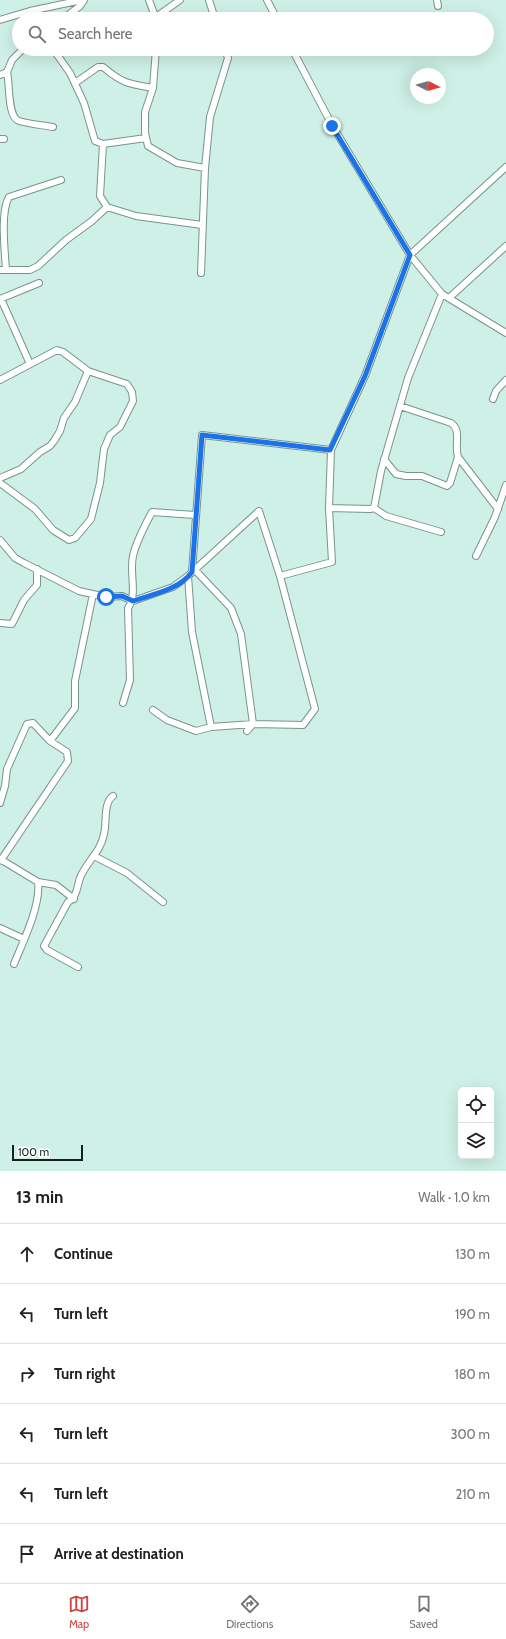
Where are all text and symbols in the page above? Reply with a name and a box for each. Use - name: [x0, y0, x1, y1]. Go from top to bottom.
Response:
- search box: [12, 12, 494, 56]
- icon: search: [26, 23, 48, 45]
- text: Search here: [58, 25, 133, 43]
- north arrow: [410, 68, 446, 104]
- route end: [323, 117, 341, 135]
- route start: [97, 588, 115, 606]
- map controls: [458, 1087, 494, 1159]
- button: locate: [458, 1087, 494, 1123]
- button: layers: [458, 1123, 494, 1159]
- scale bar: [12, 1143, 83, 1162]
- text: 100 m: [18, 1145, 49, 1159]
- text: 13 min: [16, 1187, 64, 1207]
- text: Walk · 1.0 km: [418, 1189, 490, 1205]
- icon: ahead: [16, 1243, 38, 1265]
- text: Continue: [54, 1245, 113, 1263]
- text: 130 m: [455, 1246, 490, 1262]
- icon: left: [16, 1303, 38, 1325]
- text: Turn left: [54, 1305, 108, 1323]
- text: 190 m: [455, 1306, 490, 1322]
- icon: right: [16, 1363, 38, 1385]
- text: Turn right: [54, 1365, 115, 1383]
- text: 180 m: [454, 1366, 490, 1382]
- icon: left: [16, 1423, 38, 1445]
- text: Turn left: [54, 1425, 108, 1443]
- text: 300 m: [450, 1426, 490, 1442]
- icon: left: [16, 1483, 38, 1505]
- text: Turn left: [54, 1485, 108, 1503]
- text: 210 m: [456, 1486, 490, 1502]
- icon: arrive: [16, 1543, 38, 1565]
- text: Arrive at destination: [54, 1545, 184, 1563]
- tab: Map: [68, 1593, 90, 1631]
- tab: Directions: [226, 1593, 273, 1631]
- tab: Saved: [409, 1593, 438, 1631]

